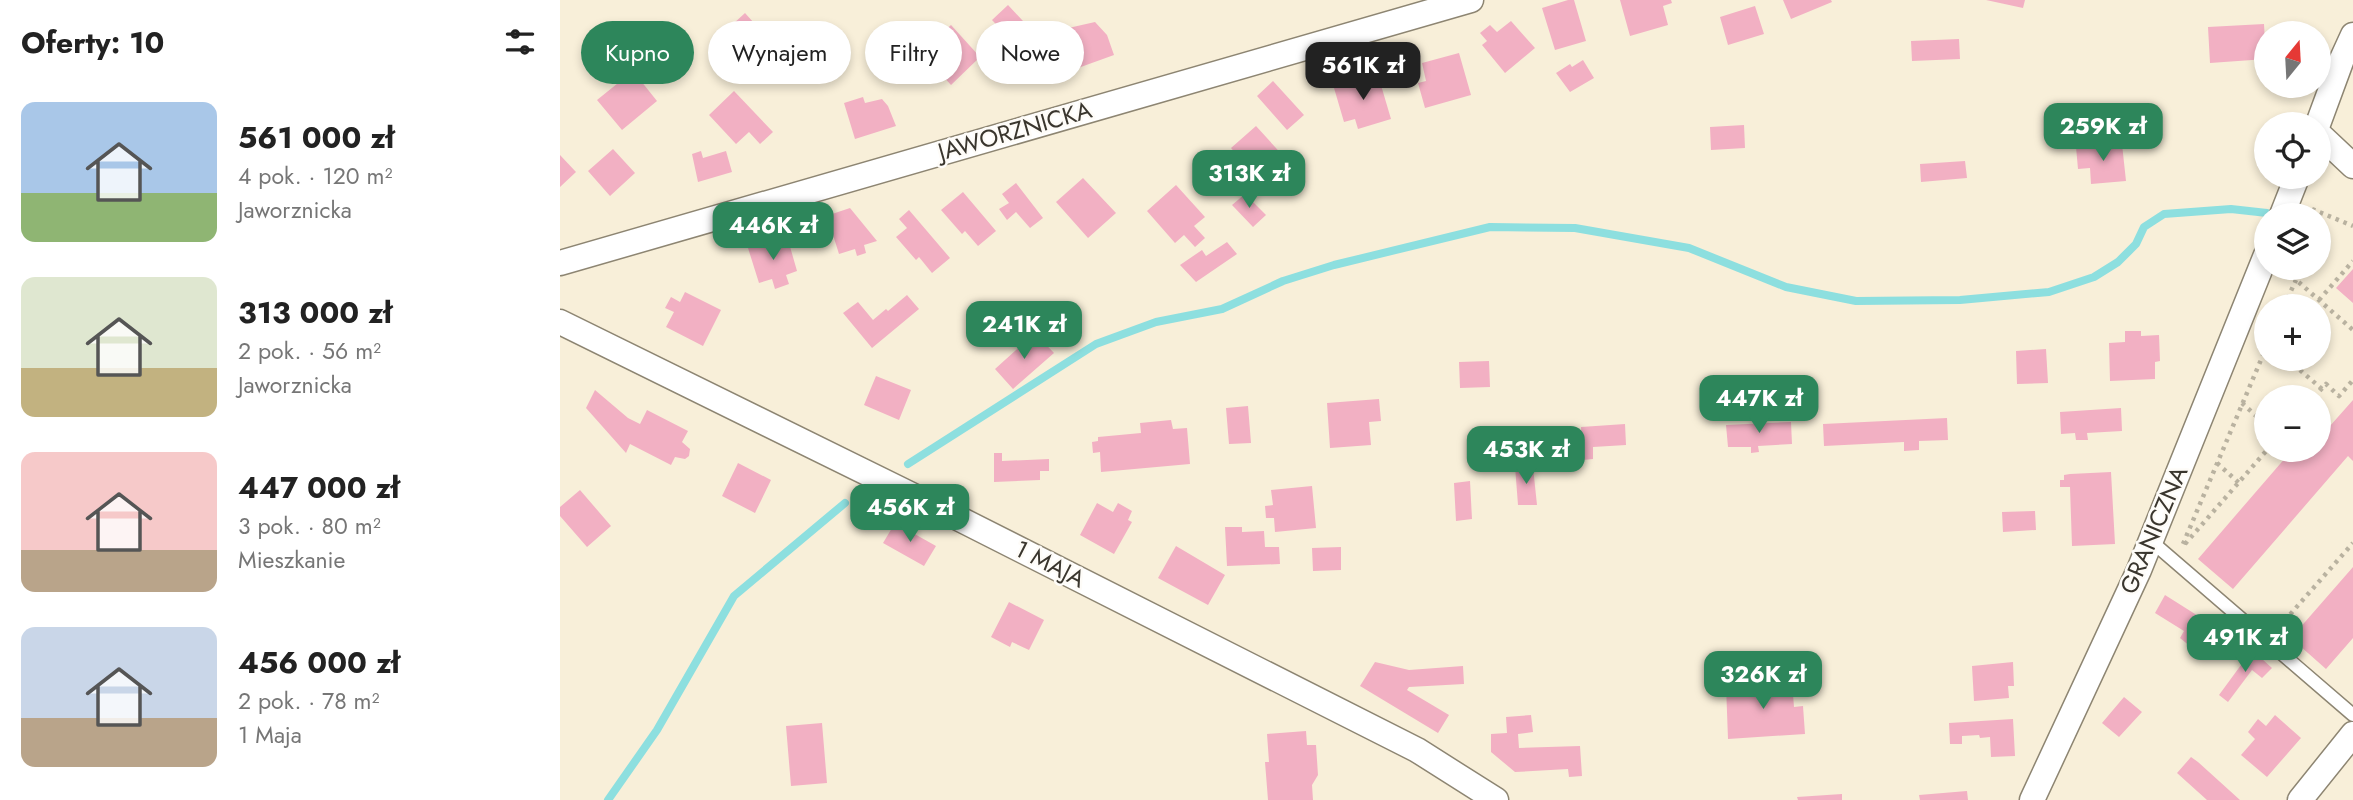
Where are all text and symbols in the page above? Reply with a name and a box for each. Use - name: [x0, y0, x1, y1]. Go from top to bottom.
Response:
- text: Oferty: 10: [21, 21, 164, 64]
- chip: Kupno: [581, 21, 694, 84]
- chip: Wynajem: [708, 21, 851, 84]
- chip: Filtry: [865, 21, 962, 84]
- chip: Nowe: [976, 21, 1084, 84]
- north arrow: [2254, 21, 2331, 98]
- map controls: [2254, 21, 2331, 462]
- icon: filters: [501, 23, 539, 61]
- pin: 561K zł: [1298, 42, 1428, 102]
- text: 561K zł: [1321, 48, 1405, 82]
- street label: JAWORZNICKA: [931, 92, 1096, 170]
- pin: 259K zł: [2038, 104, 2168, 163]
- text: 259K zł: [2060, 109, 2146, 143]
- button: locate: [2254, 112, 2331, 189]
- text: 561 000 zł: [238, 116, 394, 159]
- icon: home: [77, 130, 161, 214]
- pin: 313K zł: [1184, 150, 1314, 210]
- text: 313K zł: [1208, 156, 1290, 190]
- text: 4 pok. · 120 m²: [238, 159, 392, 193]
- text: Jaworznicka: [238, 193, 352, 227]
- pin: 446K zł: [708, 202, 838, 262]
- button: layers: [2254, 203, 2331, 280]
- text: 446K zł: [729, 208, 817, 242]
- text: 313 000 zł: [238, 291, 392, 334]
- button: +: [2254, 294, 2331, 371]
- pin: 241K zł: [959, 302, 1089, 361]
- icon: home: [77, 305, 161, 389]
- text: 241K zł: [982, 307, 1066, 341]
- text: 2 pok. · 56 m²: [238, 334, 381, 368]
- text: Jaworznicka: [238, 368, 352, 402]
- pin: 447K zł: [1694, 376, 1824, 435]
- text: 447K zł: [1715, 381, 1803, 415]
- button: −: [2254, 385, 2331, 462]
- pin: 453K zł: [1461, 426, 1591, 486]
- text: 453K zł: [1483, 432, 1569, 466]
- street label: GRANICZNA: [2111, 460, 2196, 599]
- text: 447 000 zł: [238, 466, 399, 509]
- icon: home: [77, 480, 161, 564]
- pin: 456K zł: [845, 484, 975, 544]
- text: 456K zł: [866, 490, 954, 524]
- text: 3 pok. · 80 m²: [238, 509, 381, 543]
- street label: 1 MAJA: [1009, 531, 1092, 596]
- text: Mieszkanie: [238, 543, 345, 577]
- pin: 491K zł: [2180, 614, 2310, 674]
- text: 491K zł: [2203, 620, 2287, 654]
- text: 456 000 zł: [238, 641, 400, 684]
- pin: 326K zł: [1698, 652, 1828, 711]
- icon: home: [77, 655, 161, 739]
- text: 326K zł: [1720, 657, 1806, 691]
- text: 2 pok. · 78 m²: [238, 684, 380, 718]
- text: 1 Maja: [238, 718, 302, 752]

